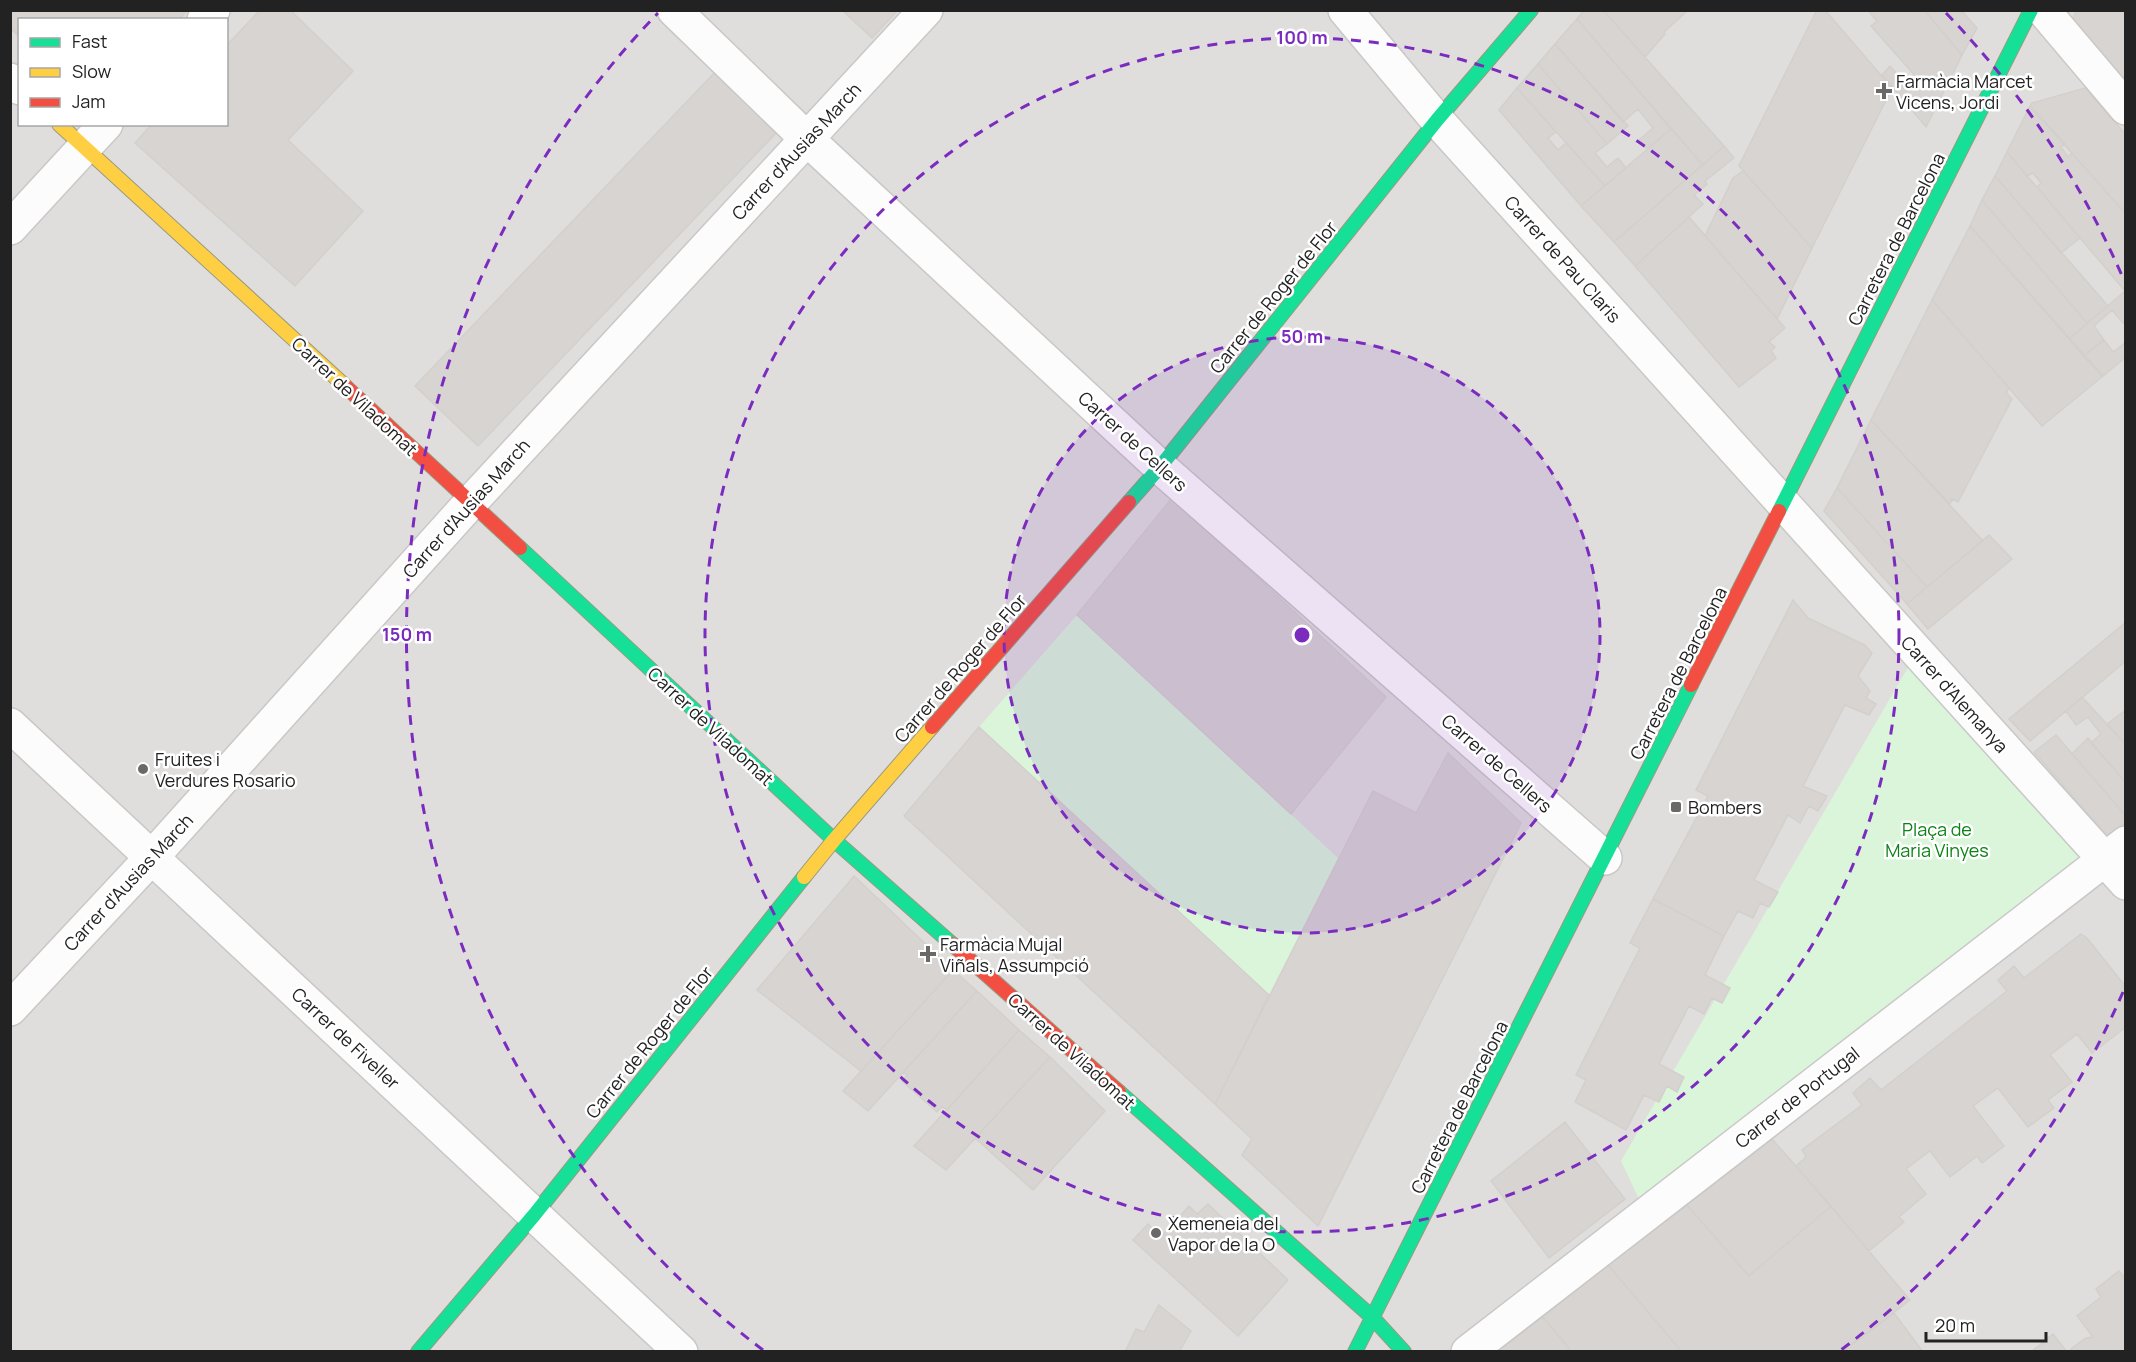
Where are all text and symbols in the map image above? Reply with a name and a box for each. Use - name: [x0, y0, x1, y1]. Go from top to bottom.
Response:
- legend: [18, 18, 228, 126]
- text: 100 m: [1276, 25, 1328, 49]
- text: Fast: [72, 29, 107, 53]
- text: Slow: [72, 59, 112, 83]
- place label: Farmàcia Marcet Vicens, Jordi: [1896, 69, 2033, 114]
- street label: Carrer d'Ausias March: [726, 77, 866, 225]
- marker: Farmàcia Marcet Vicens, Jordi: [1877, 84, 1891, 98]
- text: Jam: [72, 89, 106, 113]
- street label: Carretera de Barcelona: [1842, 148, 1950, 330]
- street label: Carrer de Pau Claris: [1500, 190, 1626, 328]
- street label: Carrer de Roger de Flor: [1204, 215, 1342, 378]
- text: 50 m: [1281, 324, 1323, 348]
- street label: Carrer de Viladomat: [287, 331, 423, 461]
- street label: Carrer de Cellers: [1073, 386, 1193, 496]
- street label: Carrer d'Ausias March: [397, 433, 535, 583]
- street label: Carretera de Barcelona: [1624, 582, 1732, 764]
- street label: Carrer de Roger de Flor: [889, 588, 1032, 747]
- text: 150 m: [382, 622, 432, 646]
- centre of rings: [1292, 625, 1312, 645]
- street label: Carrer d'Alemanya: [1896, 631, 2014, 757]
- street label: Carrer de Viladomat: [643, 661, 779, 791]
- street label: Carrer de Cellers: [1437, 708, 1557, 818]
- place label: Fruites i Verdures Rosario: [155, 747, 296, 792]
- marker: Fruites i Verdures Rosario: [136, 762, 150, 776]
- place label: Bombers: [1688, 795, 1762, 819]
- marker: Bombers: [1669, 800, 1683, 814]
- street label: Carrer d'Ausias March: [58, 808, 198, 956]
- park label: Plaça de Maria Vinyes: [1885, 817, 1989, 862]
- place label: Farmàcia Mujal Viñals, Assumpció: [940, 932, 1089, 977]
- marker: Farmàcia Mujal Viñals, Assumpció: [921, 947, 935, 961]
- street label: Carrer de Roger de Flor: [580, 960, 718, 1123]
- street label: Carrer de Fiveller: [287, 982, 405, 1095]
- street label: Carrer de Viladomat: [1003, 987, 1141, 1115]
- street label: Carretera de Barcelona: [1405, 1016, 1513, 1198]
- street label: Carrer de Portugal: [1730, 1041, 1864, 1153]
- place label: Xemeneia del Vapor de la O: [1168, 1211, 1279, 1256]
- marker: Xemeneia del Vapor de la O: [1149, 1226, 1163, 1240]
- scale bar: [1926, 1305, 2046, 1343]
- text: 20 m: [1935, 1313, 1975, 1337]

